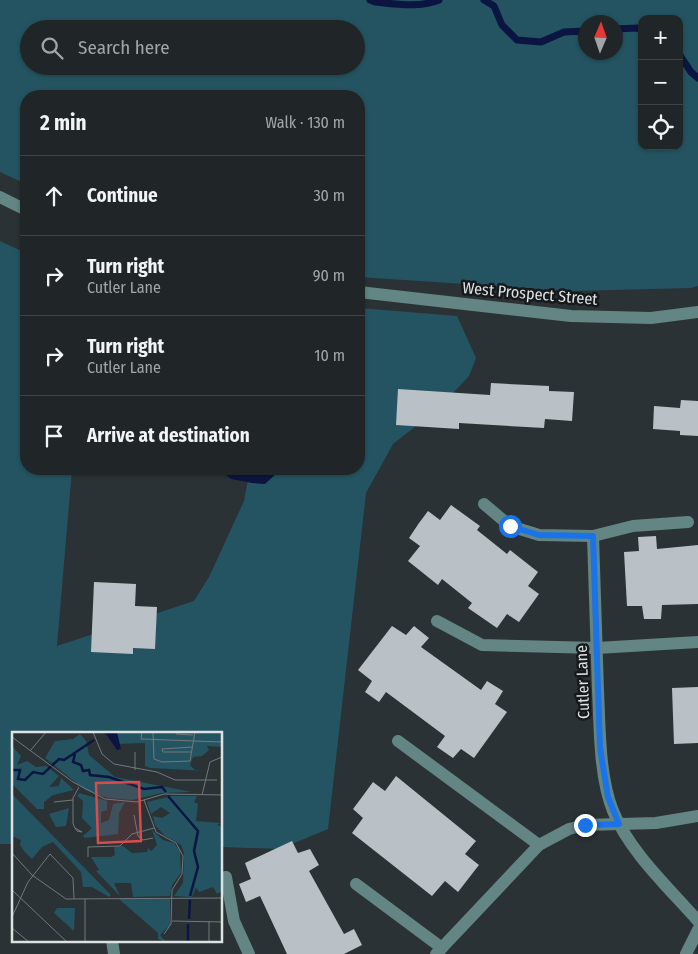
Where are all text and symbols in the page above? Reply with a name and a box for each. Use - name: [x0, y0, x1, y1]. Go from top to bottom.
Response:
- north arrow: [578, 15, 623, 60]
- map controls: [638, 15, 683, 150]
- button: +: [638, 15, 683, 60]
- search box: [20, 20, 365, 75]
- icon: search: [38, 34, 66, 62]
- text: Search here: [78, 36, 170, 59]
- button: −: [638, 60, 683, 105]
- button: locate: [638, 105, 683, 150]
- text: 2 min: [40, 110, 87, 136]
- text: Walk · 130 m: [265, 113, 345, 132]
- icon: ahead: [40, 182, 68, 210]
- text: Continue: [87, 184, 158, 207]
- text: 30 m: [313, 186, 345, 205]
- text: Turn right: [87, 255, 164, 278]
- icon: right: [40, 262, 68, 290]
- text: 90 m: [313, 266, 345, 285]
- text: Cutler Lane: [87, 278, 161, 297]
- street label: West Prospect Street: [462, 278, 599, 309]
- text: Turn right: [87, 335, 164, 358]
- icon: right: [40, 342, 68, 370]
- text: 10 m: [314, 346, 345, 365]
- text: Cutler Lane: [87, 358, 161, 377]
- icon: arrive: [40, 422, 68, 450]
- text: Arrive at destination: [87, 424, 250, 447]
- route start: [499, 515, 522, 538]
- street label: Cutler Lane: [572, 645, 593, 719]
- inset map: [12, 732, 222, 942]
- route end: [574, 814, 597, 837]

